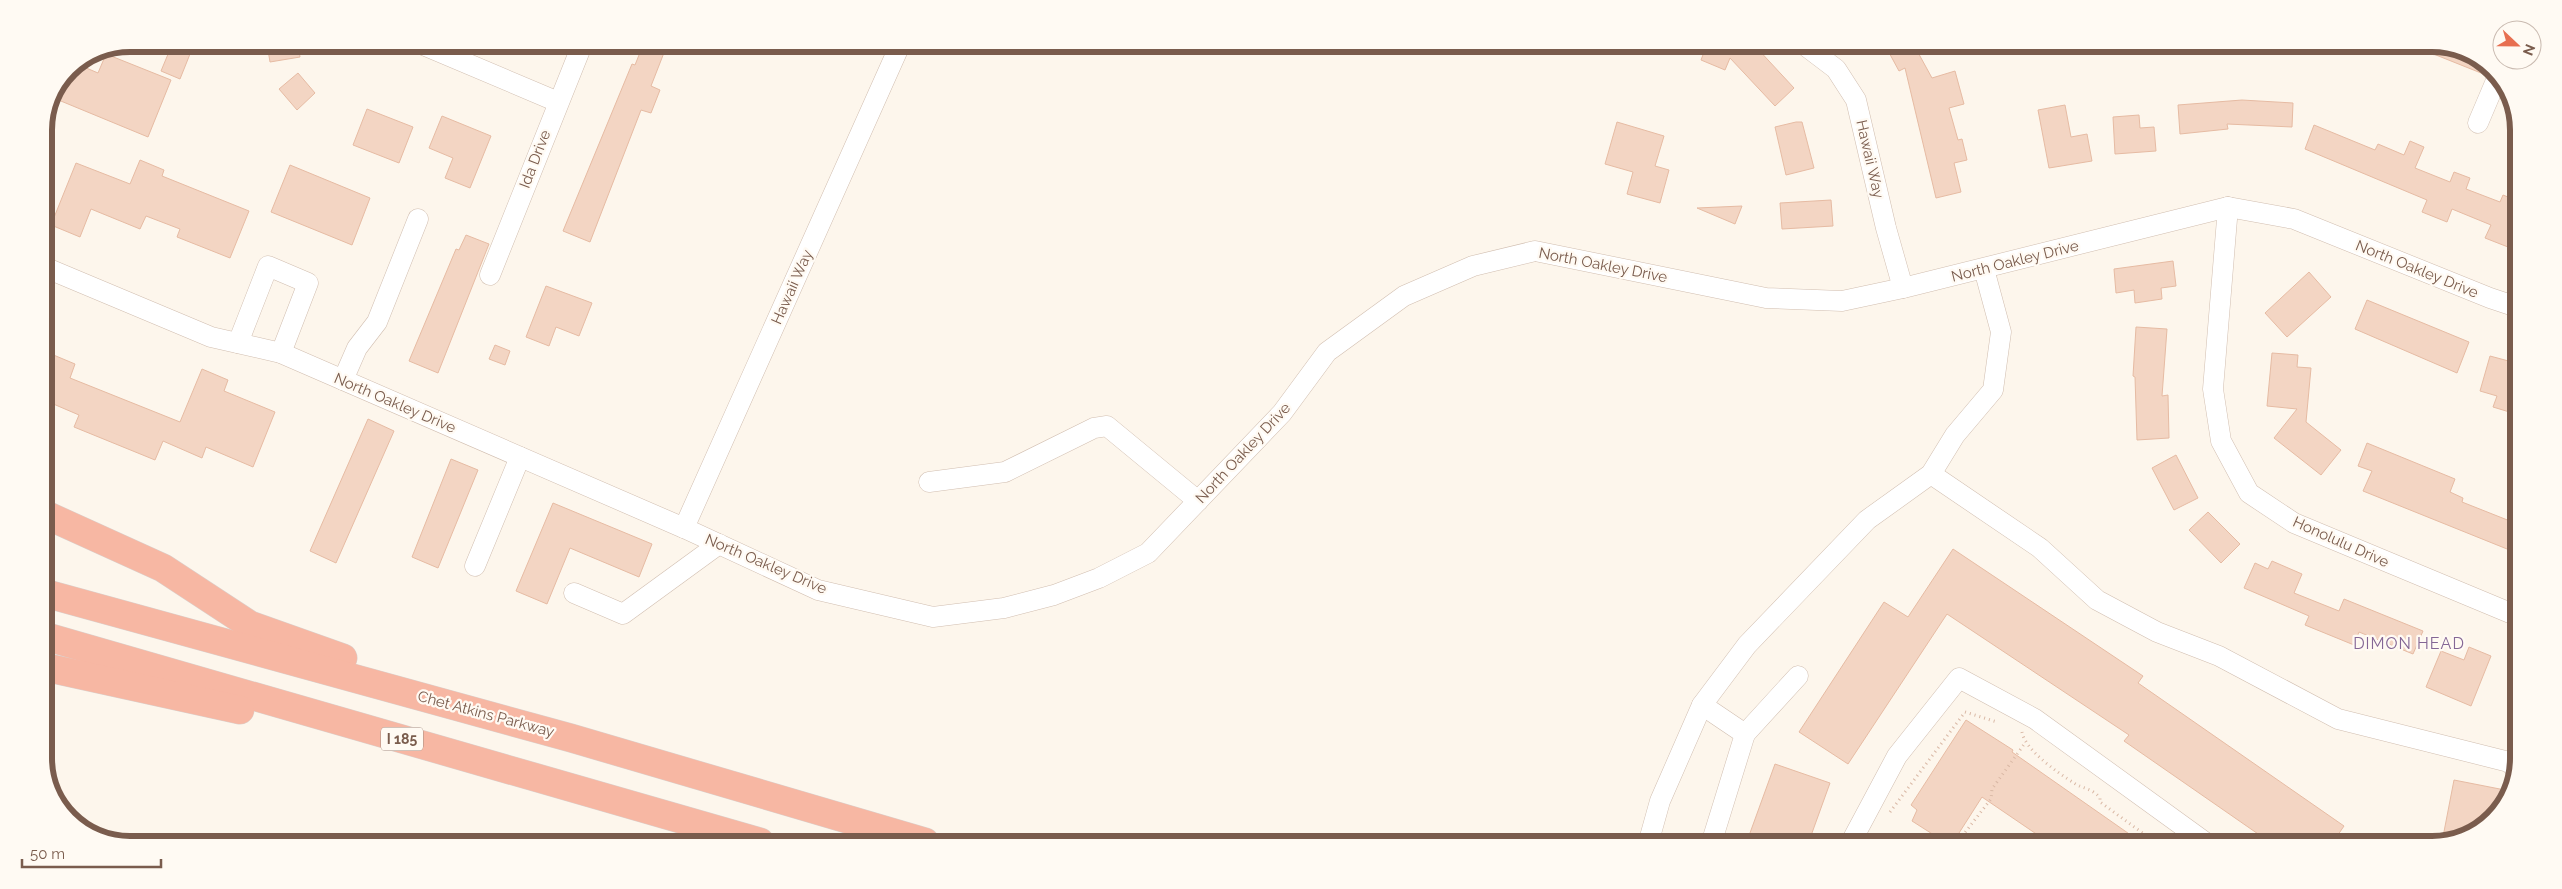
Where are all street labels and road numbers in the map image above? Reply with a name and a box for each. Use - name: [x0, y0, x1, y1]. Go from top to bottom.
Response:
- street label: Hawaii Way: [1852, 118, 1888, 200]
- street label: Ida Drive: [516, 127, 554, 191]
- street label: North Oakley Drive: [1949, 236, 2081, 286]
- street label: North Oakley Drive: [2353, 236, 2481, 302]
- street label: North Oakley Drive: [1537, 244, 1669, 286]
- street label: Hawaii Way: [768, 247, 816, 327]
- street label: North Oakley Drive: [331, 369, 459, 437]
- street label: North Oakley Drive: [1192, 399, 1294, 507]
- street label: Honolulu Drive: [2290, 513, 2392, 571]
- street label: North Oakley Drive: [702, 530, 830, 598]
- street label: Chet Atkins Parkway: [416, 687, 556, 741]
- road number: I 185: [381, 728, 423, 751]

